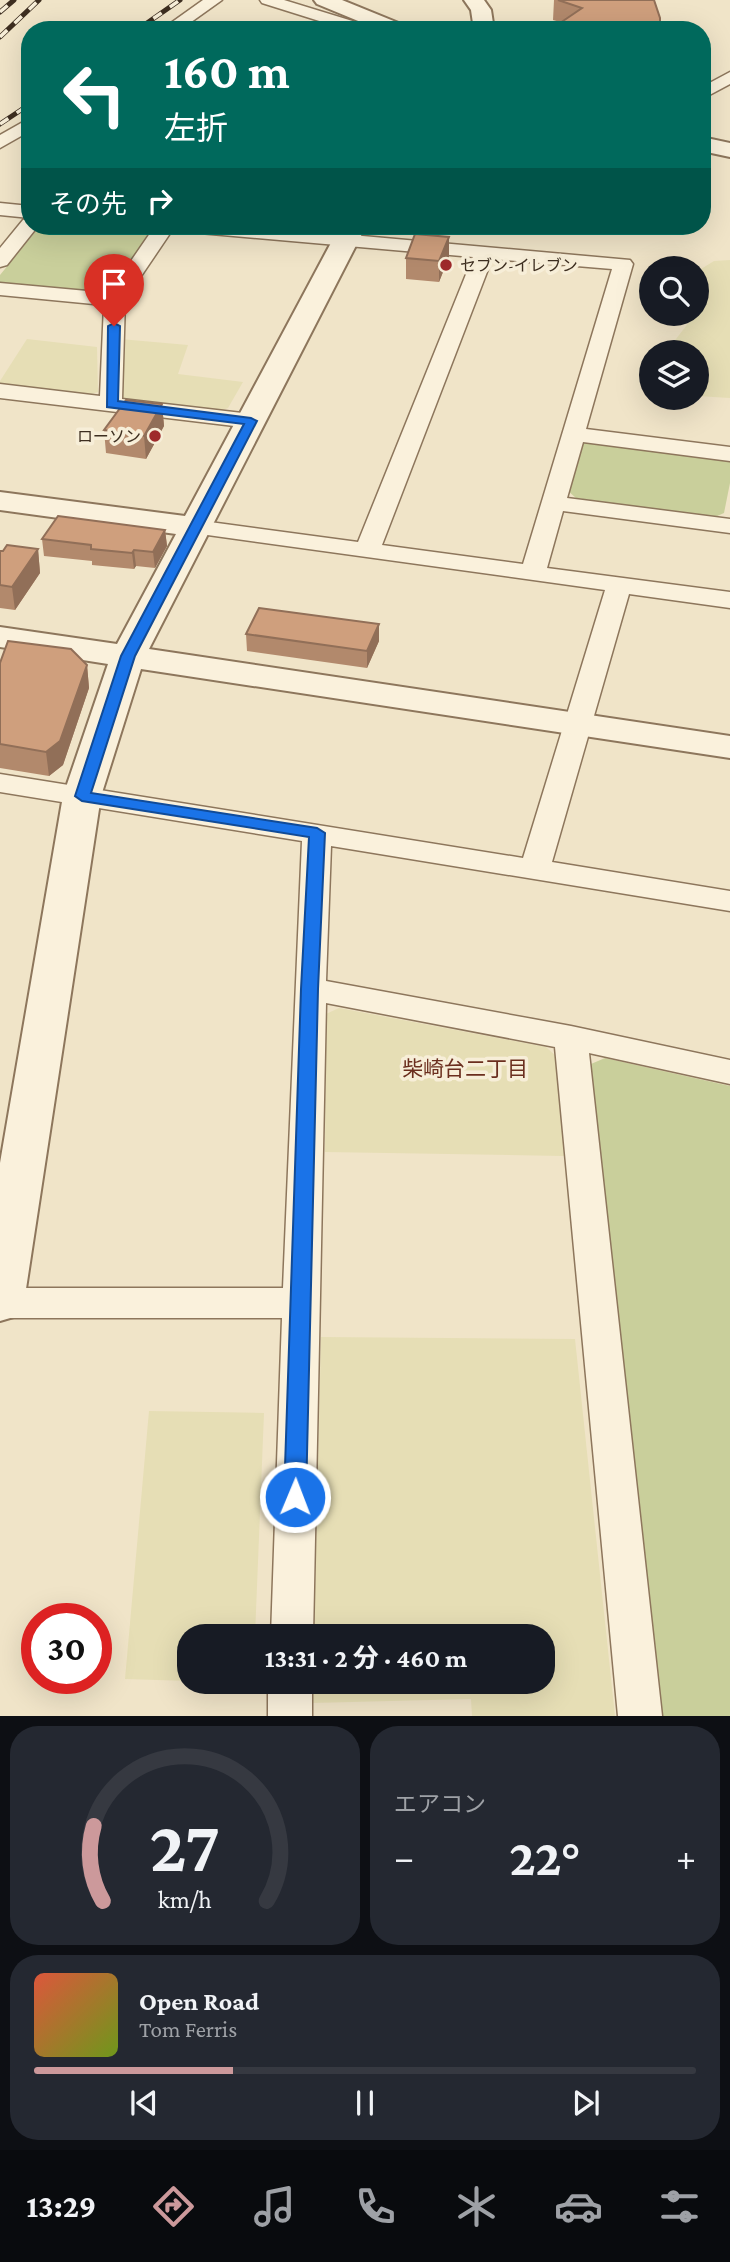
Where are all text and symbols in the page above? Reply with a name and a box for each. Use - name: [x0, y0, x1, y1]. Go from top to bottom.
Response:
- text: 160 m: [164, 44, 290, 99]
- icon: left: [49, 49, 140, 140]
- text: 左折: [164, 110, 228, 146]
- icon: right: [141, 182, 179, 220]
- text: その先: [49, 190, 127, 219]
- pin: [84, 254, 144, 326]
- map controls: [639, 256, 709, 410]
- button: search: [639, 256, 709, 326]
- marker: セブン-イレブン: [438, 257, 454, 273]
- place label: セブン-イレブン: [460, 257, 578, 274]
- icon: arrive: [95, 265, 133, 303]
- button: layers: [639, 340, 709, 410]
- place label: ローソン: [77, 428, 141, 445]
- marker: ローソン: [147, 428, 163, 444]
- district label: 柴崎台二丁目: [402, 1057, 528, 1081]
- position arrow: [258, 1460, 332, 1534]
- speed limit sign: 30: [21, 1603, 112, 1694]
- text: 13:31 · 2 分 · 460 m: [265, 1644, 467, 1673]
- text: エアコン: [394, 1791, 486, 1817]
- text: 27: [150, 1807, 220, 1888]
- text: 22°: [509, 1828, 581, 1886]
- text: −: [394, 1836, 414, 1878]
- text: +: [676, 1836, 696, 1878]
- text: km/h: [158, 1886, 212, 1913]
- text: Open Road: [139, 1987, 259, 2016]
- text: Tom Ferris: [139, 2016, 237, 2042]
- icon: previous: [125, 2084, 163, 2122]
- icon: pause: [346, 2084, 384, 2122]
- icon: next: [567, 2084, 605, 2122]
- icon: directions: [149, 2182, 198, 2231]
- icon: music: [250, 2182, 299, 2231]
- icon: phone: [351, 2182, 400, 2231]
- icon: climate: [452, 2182, 501, 2231]
- icon: car: [554, 2182, 603, 2231]
- icon: filters: [655, 2182, 704, 2231]
- text: 13:29: [26, 2188, 96, 2224]

